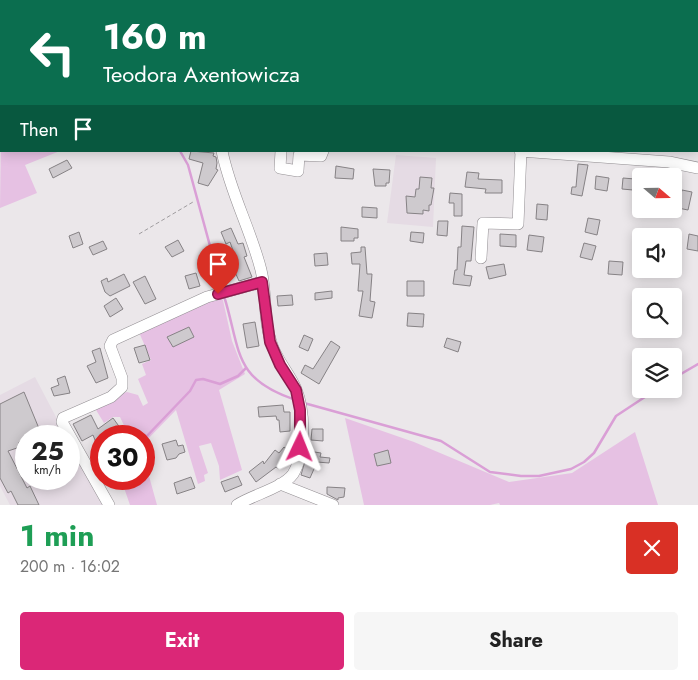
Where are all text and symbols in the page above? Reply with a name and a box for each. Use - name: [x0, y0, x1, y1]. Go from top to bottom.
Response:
- text: 160 m: [103, 12, 207, 62]
- icon: left: [20, 20, 85, 85]
- text: Teodora Axentowicza: [103, 58, 300, 90]
- icon: arrive: [69, 115, 97, 143]
- text: Then: [20, 116, 59, 143]
- north arrow: [632, 168, 682, 218]
- map controls: [632, 168, 682, 398]
- button: sound: [632, 228, 682, 278]
- pin: [197, 243, 239, 294]
- icon: arrive: [204, 250, 232, 278]
- button: search: [632, 288, 682, 338]
- button: layers: [632, 348, 682, 398]
- position arrow: [273, 420, 325, 472]
- speed limit sign: 30: [90, 425, 155, 490]
- text: 25: [31, 433, 64, 469]
- text: km/h: [34, 461, 61, 479]
- text: 1 min: [20, 514, 94, 557]
- button: close: [626, 522, 678, 574]
- text: 200 m · 16:02: [20, 555, 120, 578]
- button: Exit: [20, 612, 344, 670]
- button: Share: [354, 612, 678, 670]

